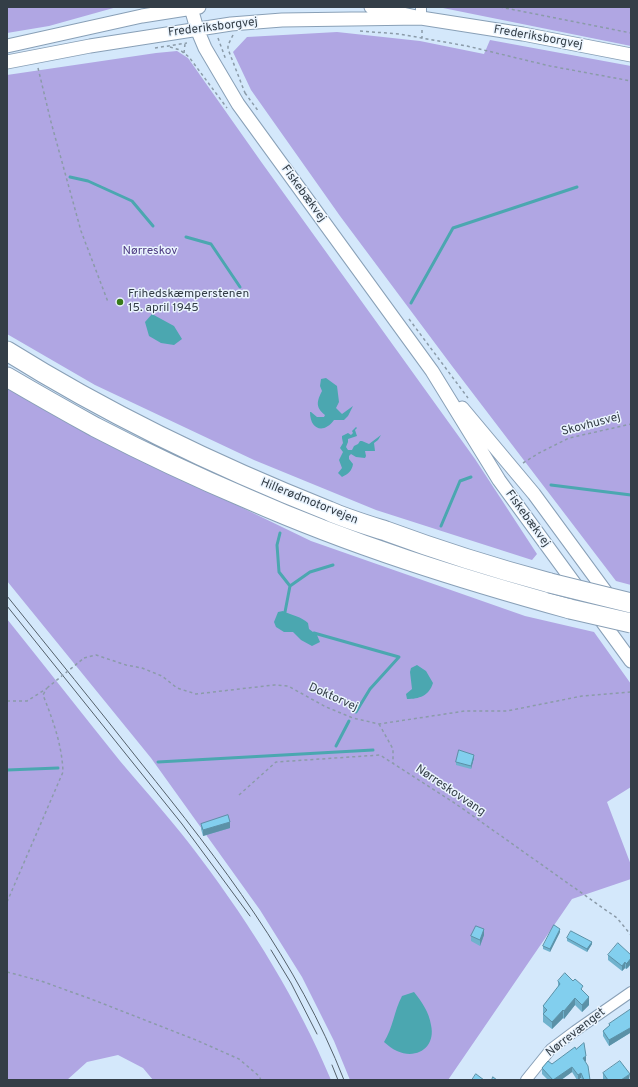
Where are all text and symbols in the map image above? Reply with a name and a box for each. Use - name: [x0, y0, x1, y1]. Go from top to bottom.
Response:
- street label: Frederiksborgvej: [167, 15, 259, 41]
- street label: Frederiksborgvej: [492, 23, 584, 53]
- street label: Fiskebækvej: [278, 163, 328, 225]
- park label: Nørreskov: [123, 245, 177, 259]
- place label: Frihedskæmperstenen 15. april 1945: [128, 288, 249, 316]
- marker: Frihedskæmperstenen 15. april 1945: [115, 297, 125, 307]
- street label: Skovhusvej: [560, 410, 622, 440]
- street label: Hillerødmotorvejen: [258, 476, 360, 528]
- street label: Fiskebækvej: [502, 488, 552, 550]
- street label: Doktorvej: [306, 681, 360, 715]
- street label: Nørreskovvang: [412, 762, 488, 820]
- street label: Nørrevænget: [544, 1005, 608, 1061]

